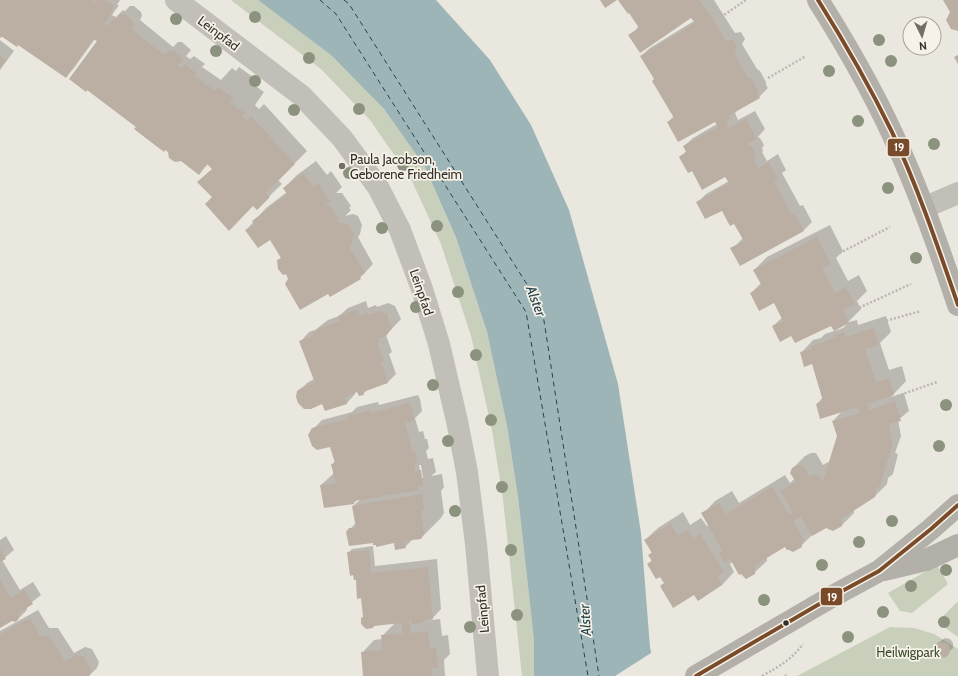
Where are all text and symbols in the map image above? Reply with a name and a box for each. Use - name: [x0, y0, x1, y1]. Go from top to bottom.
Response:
- street label: Leinpfad: [195, 12, 243, 54]
- north arrow: [902, 16, 942, 56]
- text: N: [918, 39, 927, 53]
- line badge: 19: [887, 138, 910, 157]
- text: 19: [894, 140, 904, 154]
- place label: Paula Jacobson, Geborene Friedheim: [350, 151, 462, 182]
- marker: Paula Jacobson, Geborene Friedheim: [337, 161, 347, 171]
- street label: Leinpfad: [407, 267, 437, 317]
- water label: Alster: [522, 282, 550, 320]
- street label: Leinpfad: [472, 584, 492, 634]
- line badge: 19: [820, 587, 843, 606]
- text: 19: [827, 590, 837, 604]
- water label: Alster: [575, 603, 595, 637]
- unlabelled marker: [781, 618, 791, 628]
- park label: Heilwigpark: [876, 644, 940, 660]

